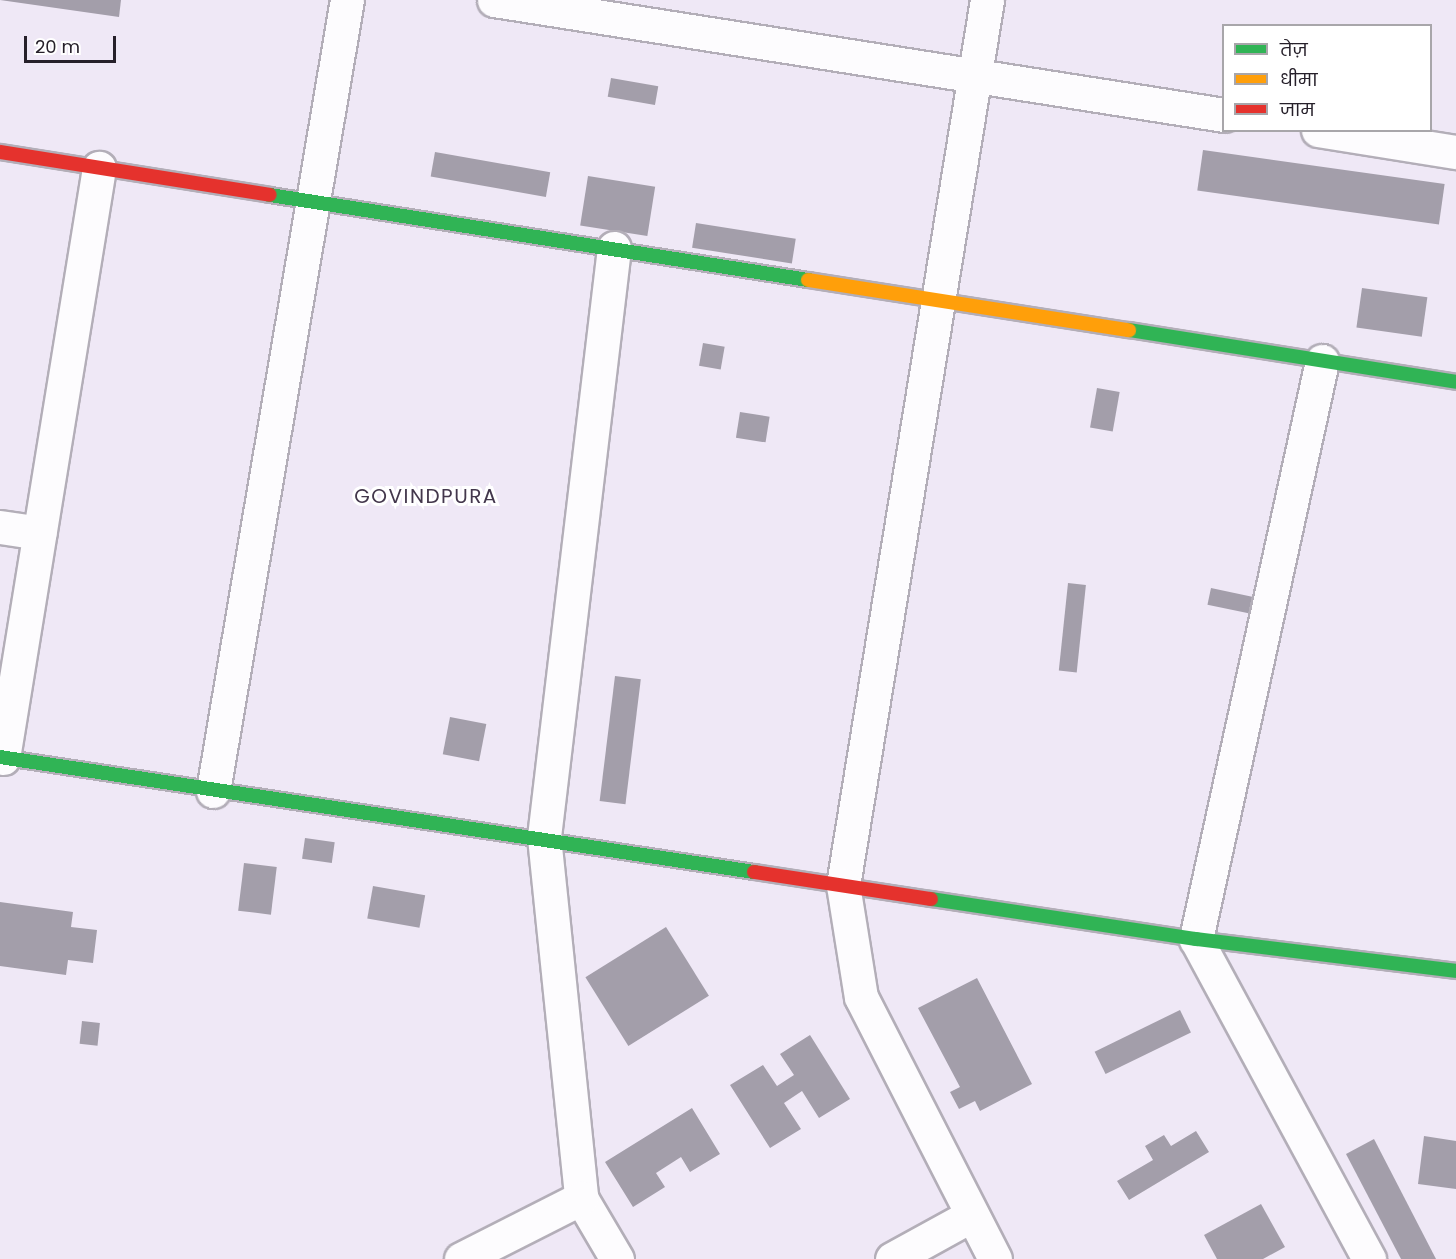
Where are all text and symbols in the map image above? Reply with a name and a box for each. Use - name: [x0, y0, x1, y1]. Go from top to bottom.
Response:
- scale bar: [27, 24, 118, 62]
- legend: [1222, 24, 1432, 132]
- text: 20 m: [35, 34, 80, 59]
- text: तेज़: [1280, 37, 1308, 62]
- text: धीमा: [1280, 67, 1318, 92]
- text: जाम: [1280, 97, 1315, 122]
- district label: GOVINDPURA: [354, 484, 498, 508]

